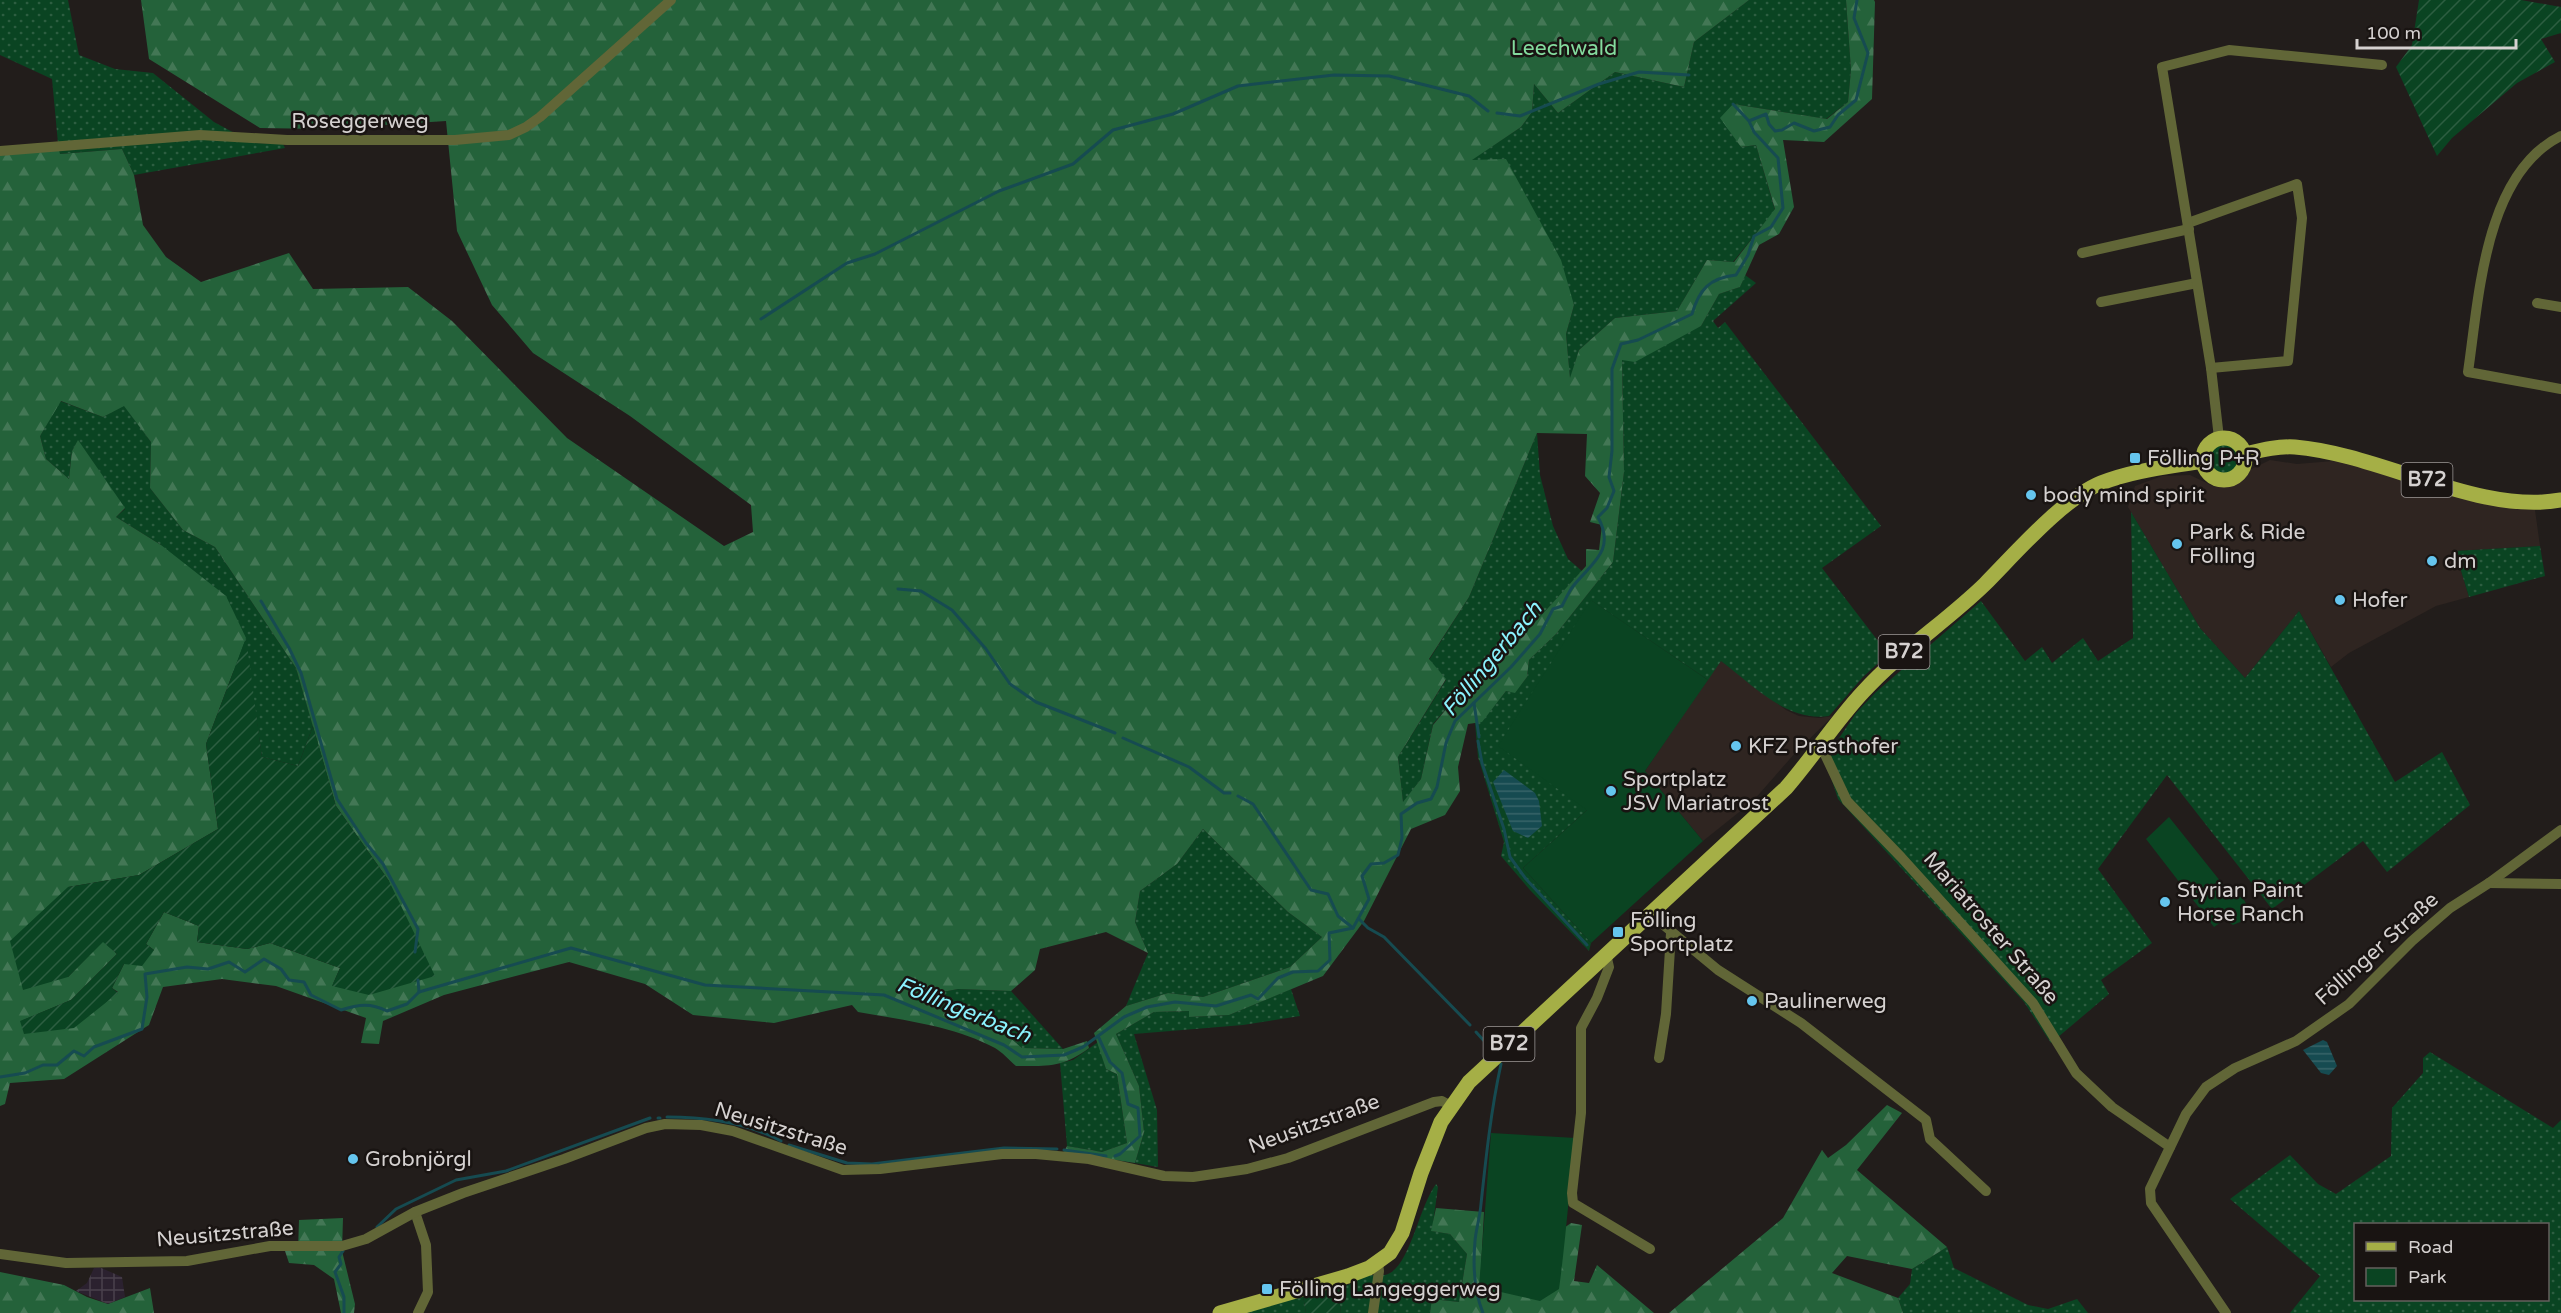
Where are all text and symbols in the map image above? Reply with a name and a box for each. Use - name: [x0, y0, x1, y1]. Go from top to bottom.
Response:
- scale bar: [2357, 12, 2516, 50]
- text: 100 m: [2366, 22, 2421, 44]
- park label: Leechwald: [1511, 36, 1617, 61]
- street label: Roseggerweg: [291, 109, 429, 134]
- place label: Fölling P+R: [2147, 446, 2260, 471]
- marker: Fölling P+R: [2128, 451, 2142, 465]
- road number: B72: [2402, 463, 2452, 497]
- place label: body mind spirit: [2043, 483, 2205, 508]
- marker: body mind spirit: [2024, 488, 2038, 502]
- place label: Park & Ride Fölling: [2189, 520, 2306, 569]
- marker: Park & Ride Fölling: [2170, 537, 2184, 551]
- place label: dm: [2444, 549, 2477, 574]
- marker: dm: [2425, 554, 2439, 568]
- place label: Hofer: [2352, 588, 2408, 613]
- marker: Hofer: [2333, 593, 2347, 607]
- water label: Föllingerbach: [1436, 596, 1548, 722]
- road number: B72: [1878, 635, 1930, 669]
- place label: KFZ Prasthofer: [1748, 734, 1898, 759]
- marker: KFZ Prasthofer: [1729, 739, 1743, 753]
- place label: Sportplatz JSV Mariatrost: [1623, 767, 1769, 816]
- marker: Sportplatz JSV Mariatrost: [1604, 784, 1618, 798]
- street label: Mariatroster Straße: [1918, 847, 2064, 1009]
- place label: Styrian Paint Horse Ranch: [2177, 878, 2304, 927]
- street label: Föllinger Straße: [2310, 887, 2444, 1011]
- marker: Styrian Paint Horse Ranch: [2158, 895, 2172, 909]
- place label: Fölling Sportplatz: [1630, 908, 1733, 957]
- marker: Fölling Sportplatz: [1611, 925, 1625, 939]
- water label: Föllingerbach: [893, 971, 1035, 1049]
- place label: Paulinerweg: [1764, 989, 1887, 1014]
- marker: Paulinerweg: [1745, 994, 1759, 1008]
- road number: B72: [1484, 1027, 1534, 1061]
- street label: Neusitzstraße: [1245, 1089, 1383, 1159]
- street label: Neusitzstraße: [712, 1097, 851, 1161]
- place label: Grobnjörgl: [365, 1147, 472, 1172]
- marker: Grobnjörgl: [346, 1152, 360, 1166]
- street label: Neusitzstraße: [155, 1216, 295, 1252]
- legend: [2354, 1223, 2549, 1301]
- text: Road: [2408, 1236, 2453, 1258]
- text: Park: [2408, 1266, 2447, 1288]
- place label: Fölling Langeggerweg: [1279, 1277, 1501, 1302]
- marker: Fölling Langeggerweg: [1260, 1282, 1274, 1296]

